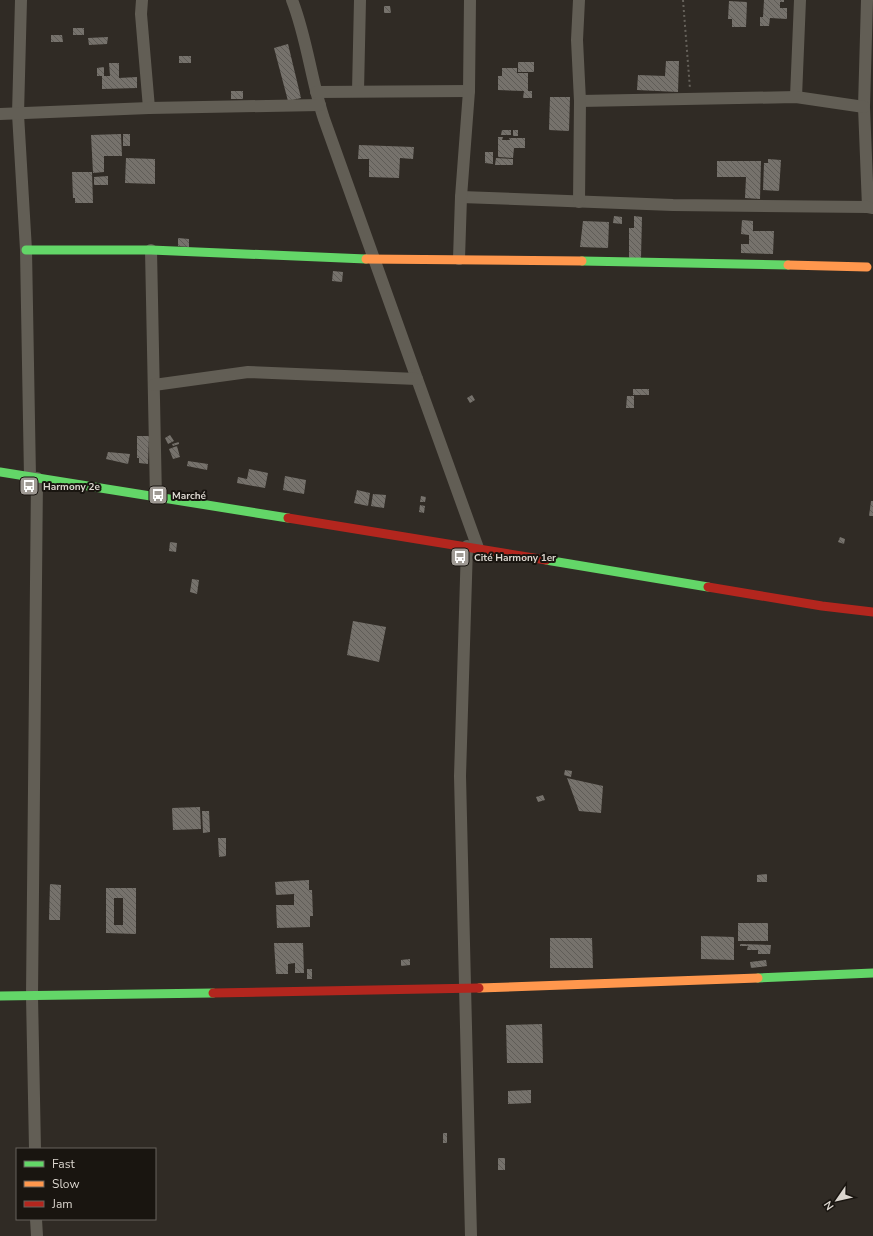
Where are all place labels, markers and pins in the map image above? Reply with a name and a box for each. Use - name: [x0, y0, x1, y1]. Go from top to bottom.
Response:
- bus stop icon: Harmony 2e: [18, 475, 40, 497]
- place label: Harmony 2e: [43, 480, 100, 494]
- bus stop icon: Marché: [147, 484, 169, 506]
- place label: Marché: [172, 489, 207, 503]
- bus stop icon: Cité Harmony 1er: [449, 546, 471, 568]
- place label: Cité Harmony 1er: [474, 551, 556, 565]

